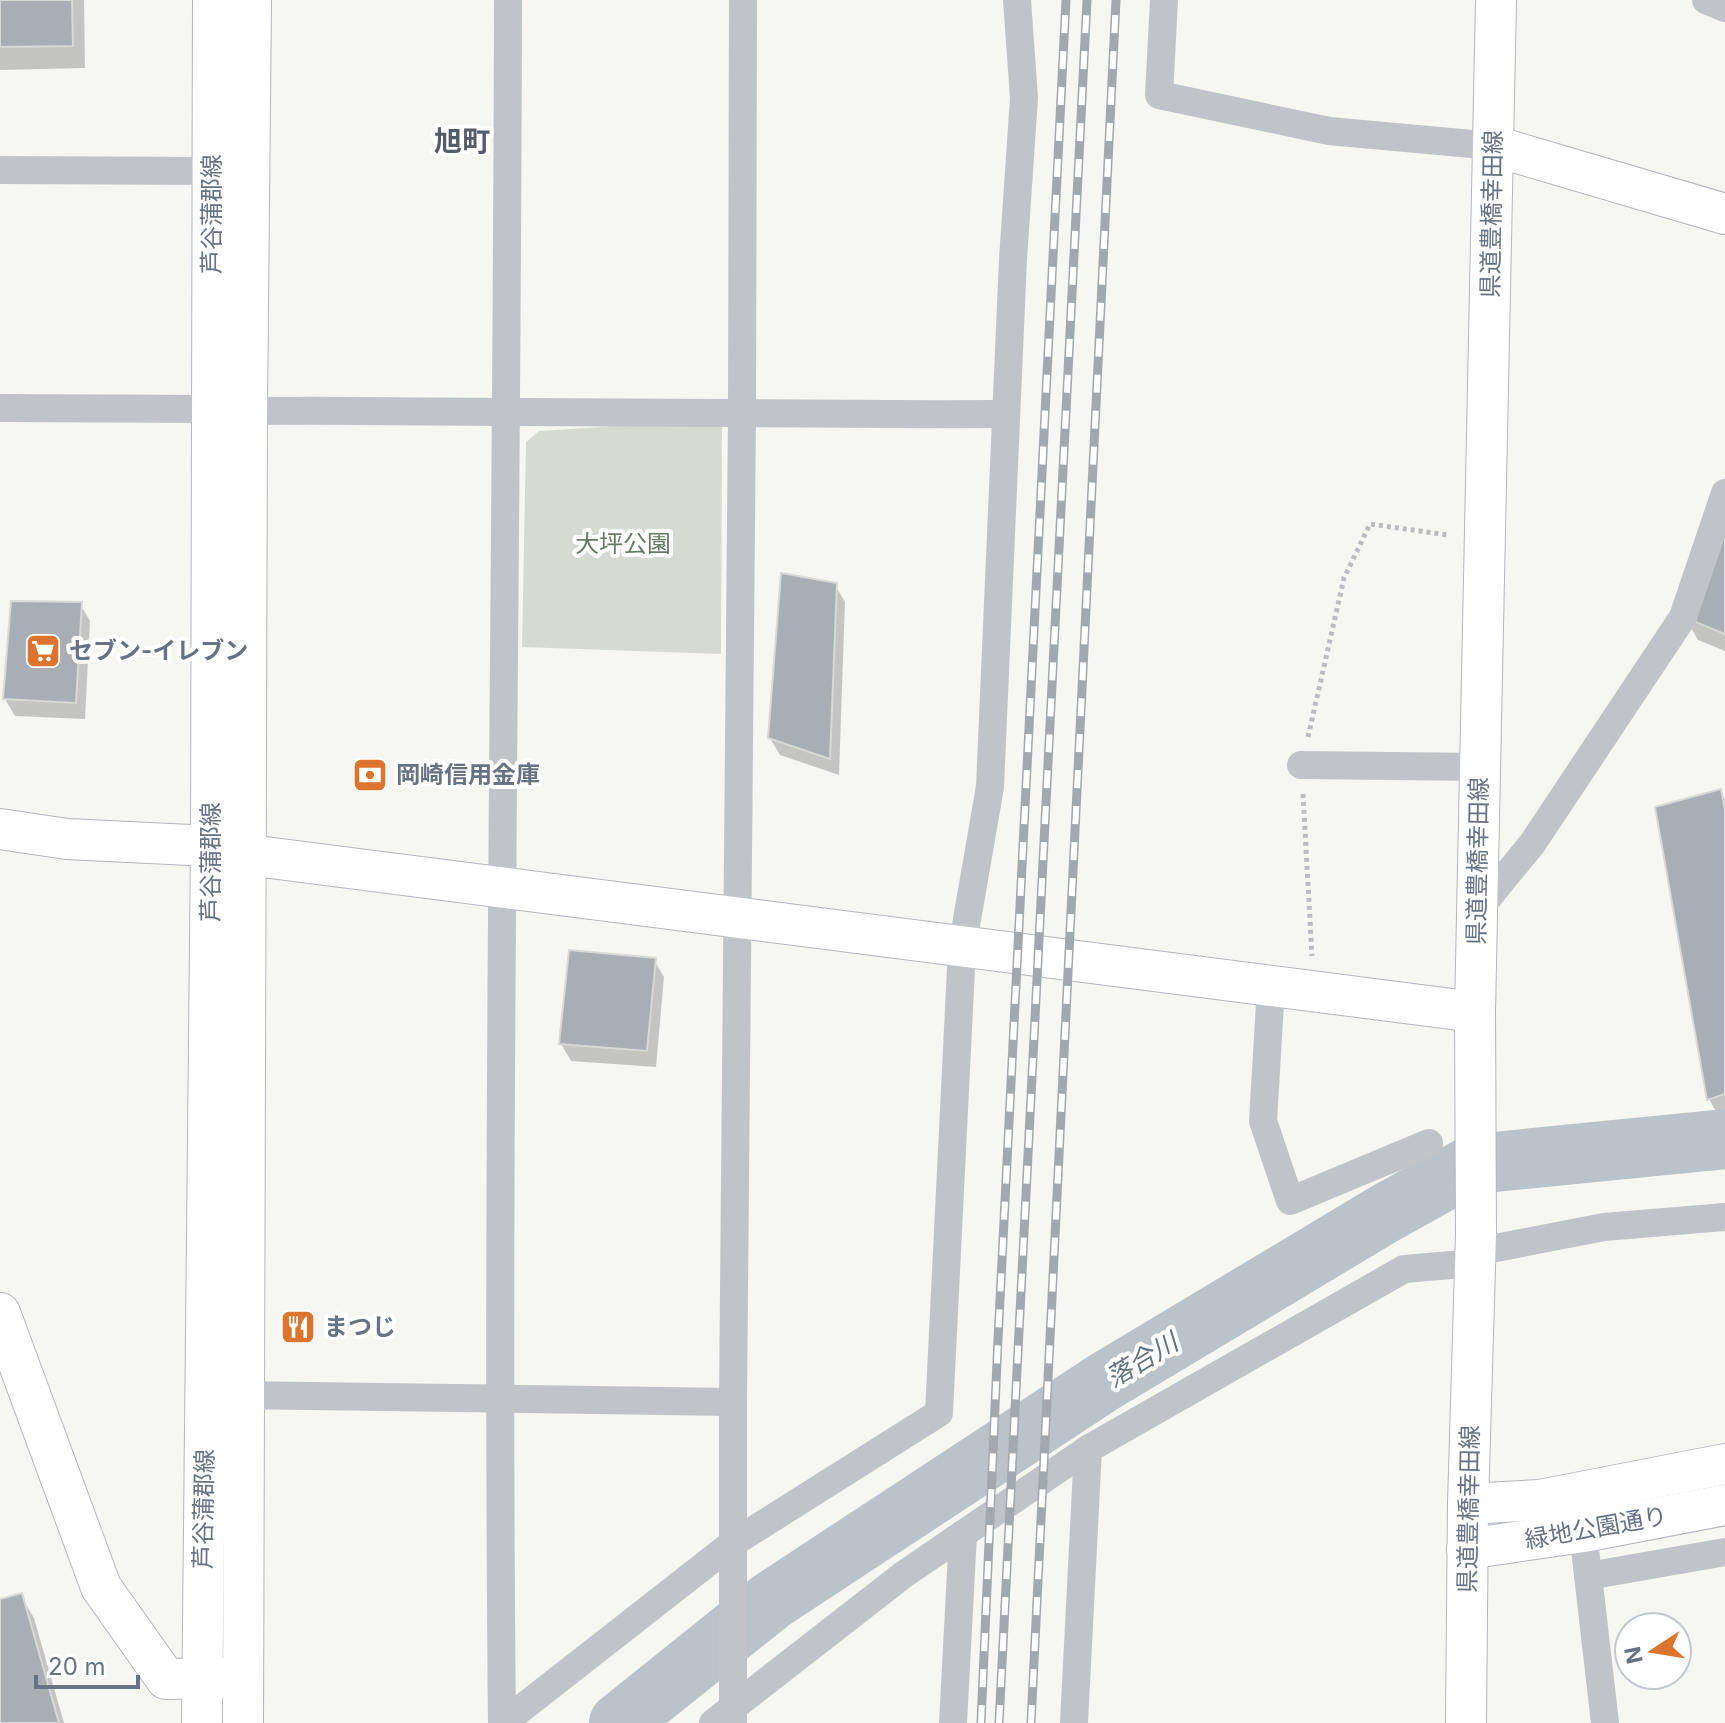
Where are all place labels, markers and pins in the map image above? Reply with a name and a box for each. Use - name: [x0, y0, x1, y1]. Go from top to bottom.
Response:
- supermarket icon: セブン-イレブン: [24, 632, 62, 670]
- place label: セブン-イレブン: [69, 636, 248, 665]
- bank icon: 岡崎信用金庫: [351, 756, 389, 794]
- place label: 岡崎信用金庫: [396, 760, 540, 789]
- restaurant icon: まつじ: [279, 1308, 317, 1346]
- place label: まつじ: [324, 1312, 396, 1341]

